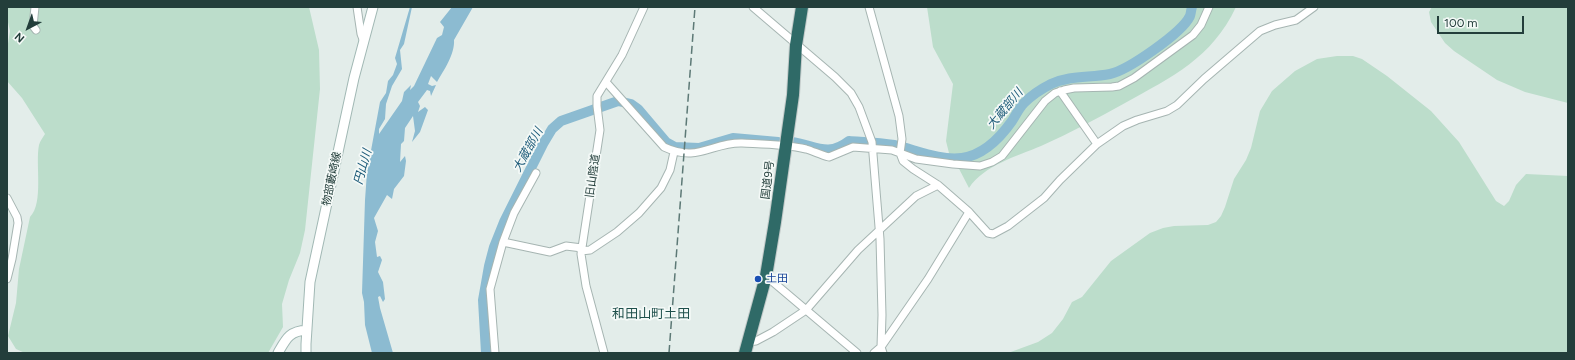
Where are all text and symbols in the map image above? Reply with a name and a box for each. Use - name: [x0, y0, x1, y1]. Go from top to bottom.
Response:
- north arrow: [8, 8, 48, 48]
- scale bar: [1439, 8, 1526, 34]
- text: 100 m: [1444, 16, 1478, 30]
- text: N: [12, 30, 27, 45]
- water label: 大蔵部川: [984, 86, 1026, 132]
- water label: 大蔵部川: [510, 126, 546, 174]
- water label: 円山川: [351, 148, 375, 186]
- street label: 物部藪崎線: [320, 151, 344, 207]
- street label: 旧山陰道: [583, 153, 603, 199]
- street label: 国道9号: [759, 160, 777, 200]
- place label: 土田: [766, 272, 788, 286]
- marker: 土田: [753, 274, 763, 284]
- district label: 和田山町土田: [612, 306, 690, 322]

